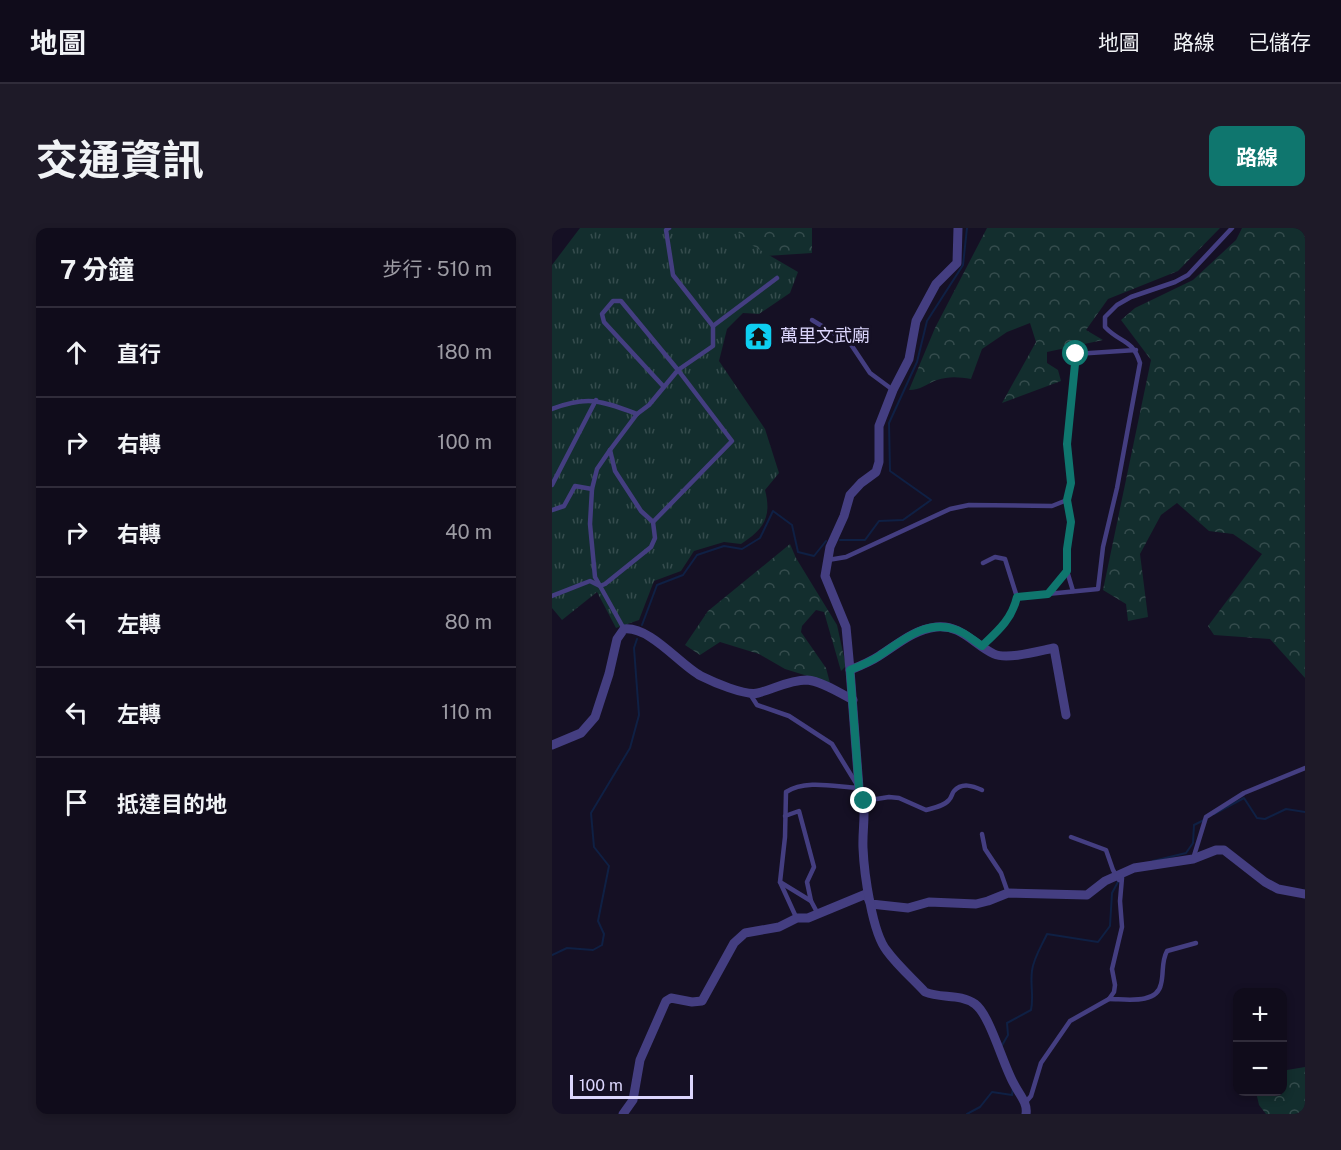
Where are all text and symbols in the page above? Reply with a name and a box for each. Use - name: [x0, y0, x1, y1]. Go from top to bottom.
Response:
- text: 地圖: [30, 26, 86, 59]
- text: 地圖: [1098, 30, 1140, 55]
- text: 路線: [1173, 30, 1215, 55]
- text: 已儲存: [1248, 30, 1311, 55]
- button: 路線: [1209, 126, 1305, 186]
- text: 交通資訊: [36, 135, 204, 184]
- text: 7 分鐘: [60, 254, 134, 285]
- text: 步行 · 510 m: [382, 257, 492, 281]
- temple icon: 萬里文武廟: [743, 320, 775, 352]
- place label: 萬里文武廟: [780, 325, 870, 346]
- icon: ahead: [60, 336, 93, 369]
- text: 180 m: [437, 340, 492, 364]
- route start: [1062, 340, 1088, 366]
- text: 直行: [117, 341, 161, 367]
- icon: right: [60, 426, 93, 459]
- text: 100 m: [437, 430, 492, 454]
- text: 右轉: [117, 431, 161, 457]
- icon: right: [60, 516, 93, 549]
- text: 40 m: [445, 520, 492, 544]
- text: 右轉: [117, 521, 161, 547]
- icon: left: [60, 606, 93, 639]
- text: 80 m: [445, 610, 492, 634]
- text: 左轉: [117, 611, 161, 637]
- icon: left: [60, 696, 93, 729]
- text: 110 m: [441, 700, 492, 724]
- text: 左轉: [117, 701, 161, 727]
- icon: arrive: [60, 786, 93, 819]
- route end: [850, 787, 876, 813]
- text: 抵達目的地: [117, 791, 227, 817]
- map controls: [1233, 988, 1287, 1096]
- button: +: [1233, 988, 1287, 1042]
- button: −: [1233, 1042, 1287, 1096]
- scale bar: [570, 1072, 693, 1100]
- text: 100 m: [579, 1076, 623, 1095]

